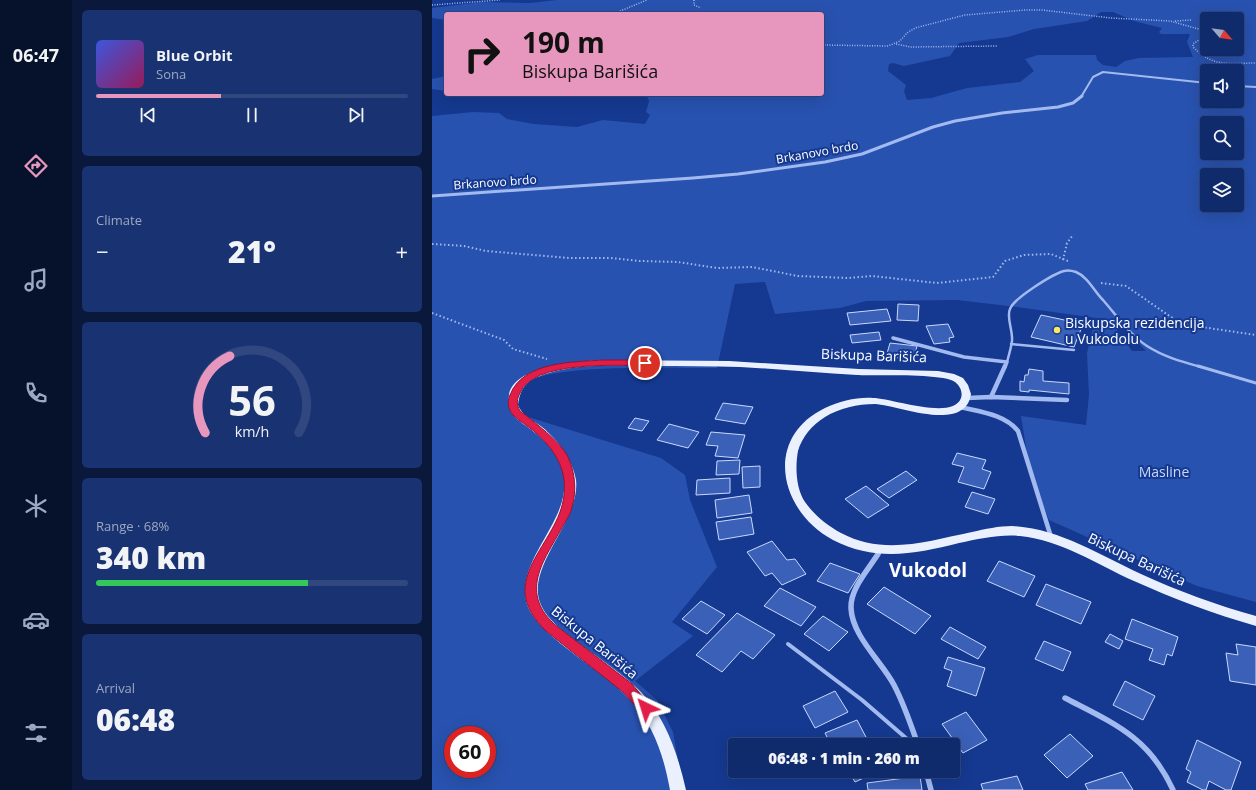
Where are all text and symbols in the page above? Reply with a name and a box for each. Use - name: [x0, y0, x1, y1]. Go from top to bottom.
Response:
- north arrow: [1200, 12, 1244, 56]
- map controls: [1200, 12, 1244, 212]
- text: 190 m: [522, 23, 605, 61]
- icon: right: [456, 28, 508, 80]
- text: 06:47: [13, 43, 59, 67]
- text: Blue Orbit: [156, 45, 233, 65]
- text: Biskupa Barišića: [522, 59, 658, 83]
- button: sound: [1200, 64, 1244, 108]
- text: Sona: [156, 65, 186, 83]
- icon: previous: [137, 104, 159, 126]
- icon: pause: [241, 104, 263, 126]
- icon: next: [345, 104, 367, 126]
- button: search: [1200, 116, 1244, 160]
- street label: Brkanovo brdo: [774, 136, 860, 168]
- icon: directions: [22, 152, 50, 180]
- button: layers: [1200, 168, 1244, 212]
- street label: Brkanovo brdo: [453, 171, 537, 193]
- text: Climate: [96, 211, 142, 229]
- text: 21°: [228, 231, 276, 272]
- text: −: [96, 236, 109, 266]
- text: +: [395, 236, 408, 266]
- icon: music: [22, 266, 50, 294]
- place label: Biskupska rezidencija u Vukodolu: [1065, 313, 1204, 348]
- marker: Biskupska rezidencija u Vukodolu: [1052, 325, 1062, 335]
- street label: Biskupa Barišića: [821, 344, 927, 366]
- pin: [628, 346, 662, 380]
- icon: arrive: [634, 352, 656, 374]
- text: 56: [228, 372, 276, 428]
- icon: phone: [22, 379, 50, 407]
- text: km/h: [235, 422, 269, 441]
- park label: Masline: [1139, 462, 1189, 481]
- icon: climate: [22, 492, 50, 520]
- text: Range · 68%: [96, 517, 169, 535]
- street label: Biskupa Barišića: [1085, 528, 1189, 590]
- text: 340 km: [96, 537, 206, 578]
- district label: Vukodol: [889, 557, 967, 583]
- street label: Biskupa Barišića: [548, 601, 642, 683]
- icon: car: [22, 606, 50, 634]
- text: Arrival: [96, 679, 135, 697]
- position arrow: [625, 687, 667, 729]
- text: 06:48: [96, 699, 175, 740]
- icon: filters: [22, 719, 50, 747]
- speed limit sign: 60: [444, 726, 496, 778]
- text: 06:48 · 1 min · 260 m: [768, 748, 920, 768]

